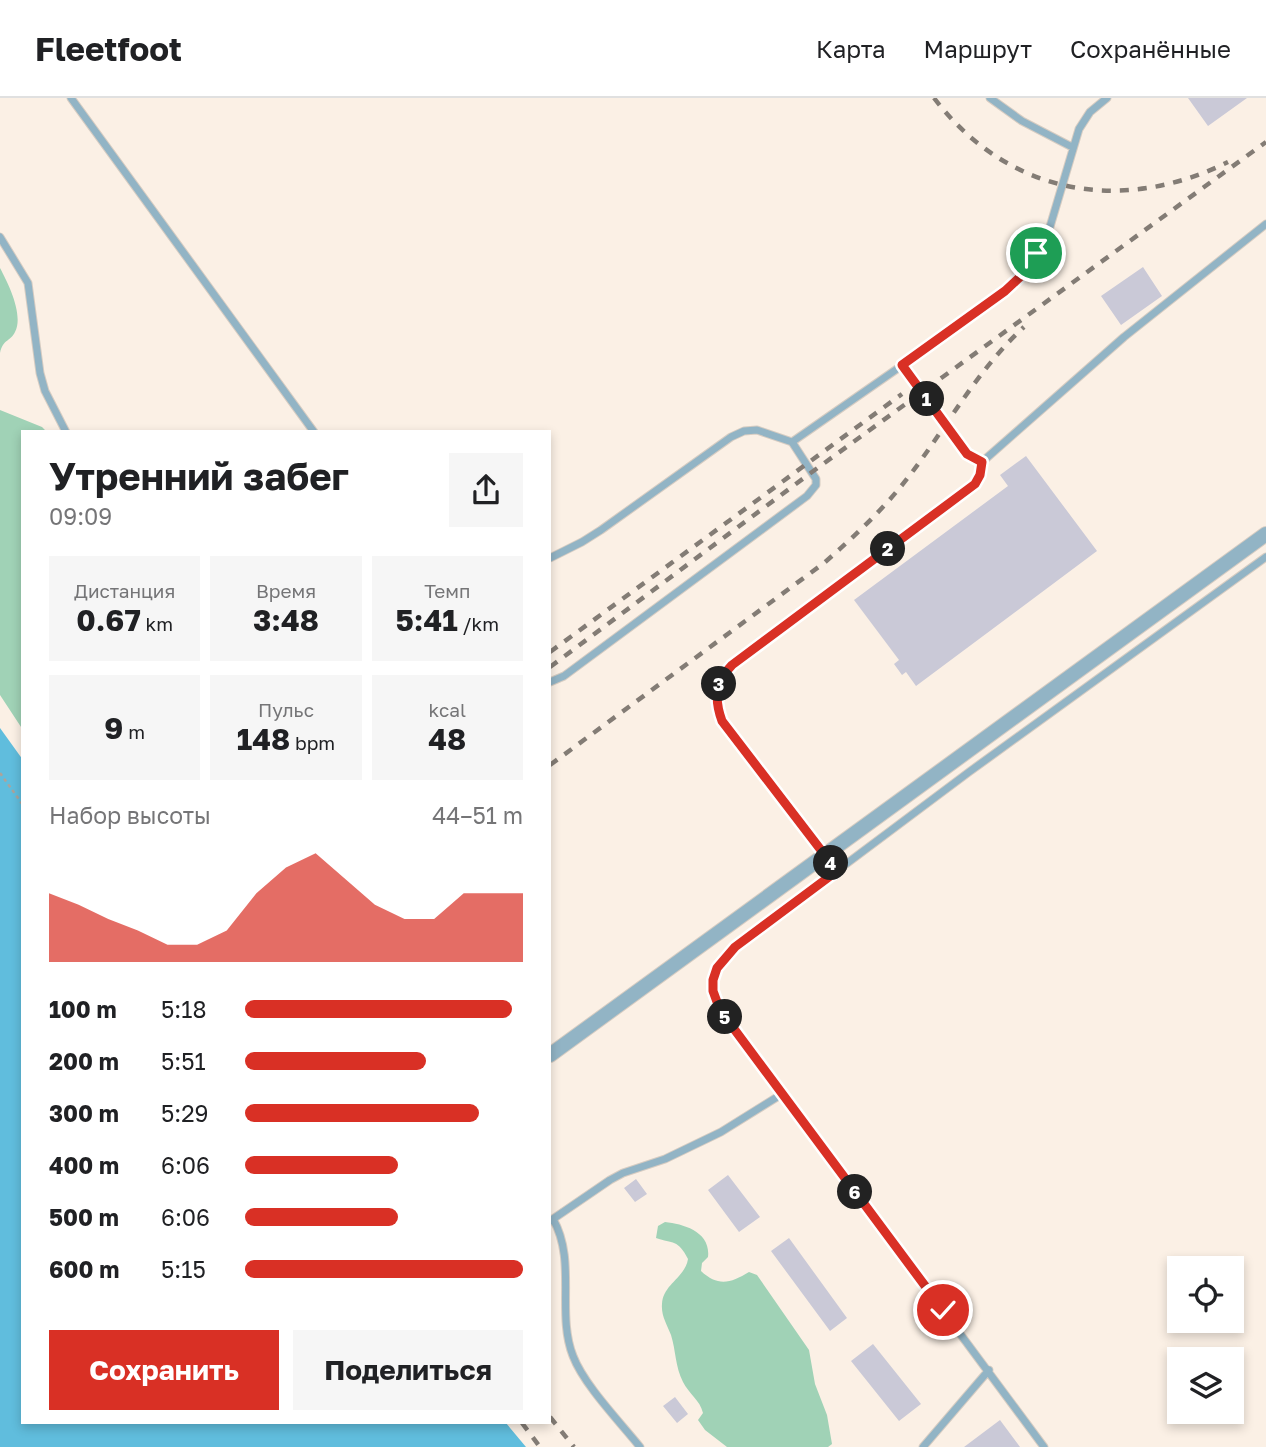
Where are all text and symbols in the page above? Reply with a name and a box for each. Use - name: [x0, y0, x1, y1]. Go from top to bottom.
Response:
- text: Fleetfoot: [35, 29, 182, 68]
- text: Карта: [816, 34, 886, 63]
- text: Маршрут: [924, 34, 1032, 63]
- text: Сохранённые: [1070, 34, 1231, 63]
- pin: [1006, 223, 1066, 283]
- icon: arrive: [1017, 234, 1055, 272]
- pin: 1: [909, 382, 944, 416]
- text: 1: [922, 387, 931, 410]
- text: Утренний забег: [49, 453, 349, 498]
- button: share: [449, 453, 523, 527]
- text: 09:09: [49, 502, 112, 530]
- pin: 2: [870, 532, 906, 566]
- text: 2: [882, 537, 893, 560]
- text: Дистанция: [74, 579, 175, 602]
- text: Время: [256, 579, 316, 602]
- text: Темп: [424, 579, 470, 602]
- text: 0.67: [76, 602, 141, 638]
- text: 3:48: [253, 602, 319, 638]
- text: 5:41: [396, 602, 458, 638]
- text: km: [141, 612, 173, 635]
- text: /km: [458, 612, 499, 635]
- pin: 3: [702, 666, 736, 702]
- text: 3: [713, 672, 724, 695]
- text: Пульс: [258, 698, 314, 721]
- text: kcal: [429, 698, 466, 721]
- text: 9: [104, 710, 123, 746]
- text: m: [123, 720, 145, 743]
- text: 148: [237, 721, 290, 757]
- text: 48: [428, 721, 466, 757]
- text: bpm: [290, 731, 335, 754]
- text: Набор высоты: [49, 801, 211, 829]
- text: 44–51 m: [432, 801, 523, 829]
- pin: 4: [814, 846, 848, 880]
- text: 4: [825, 851, 836, 874]
- text: 100 m: [49, 995, 117, 1023]
- text: 5:18: [161, 995, 206, 1023]
- pin: 5: [708, 1000, 742, 1034]
- text: 5: [719, 1005, 730, 1028]
- text: 200 m: [49, 1047, 119, 1075]
- text: 5:51: [161, 1047, 206, 1075]
- text: 300 m: [49, 1099, 119, 1127]
- text: 5:29: [161, 1099, 209, 1127]
- text: 400 m: [49, 1151, 119, 1179]
- text: 6:06: [161, 1151, 210, 1179]
- pin: 6: [838, 1174, 872, 1210]
- text: 6: [848, 1180, 861, 1203]
- text: 500 m: [49, 1203, 119, 1231]
- text: 6:06: [161, 1203, 210, 1231]
- text: 600 m: [49, 1255, 119, 1283]
- text: 5:15: [161, 1255, 206, 1283]
- map controls: [1167, 1256, 1244, 1424]
- button: locate: [1167, 1256, 1244, 1333]
- pin: [913, 1280, 973, 1340]
- icon: check: [924, 1291, 962, 1329]
- button: Сохранить: [49, 1330, 279, 1410]
- button: Поделиться: [293, 1330, 523, 1410]
- button: layers: [1167, 1347, 1244, 1424]

